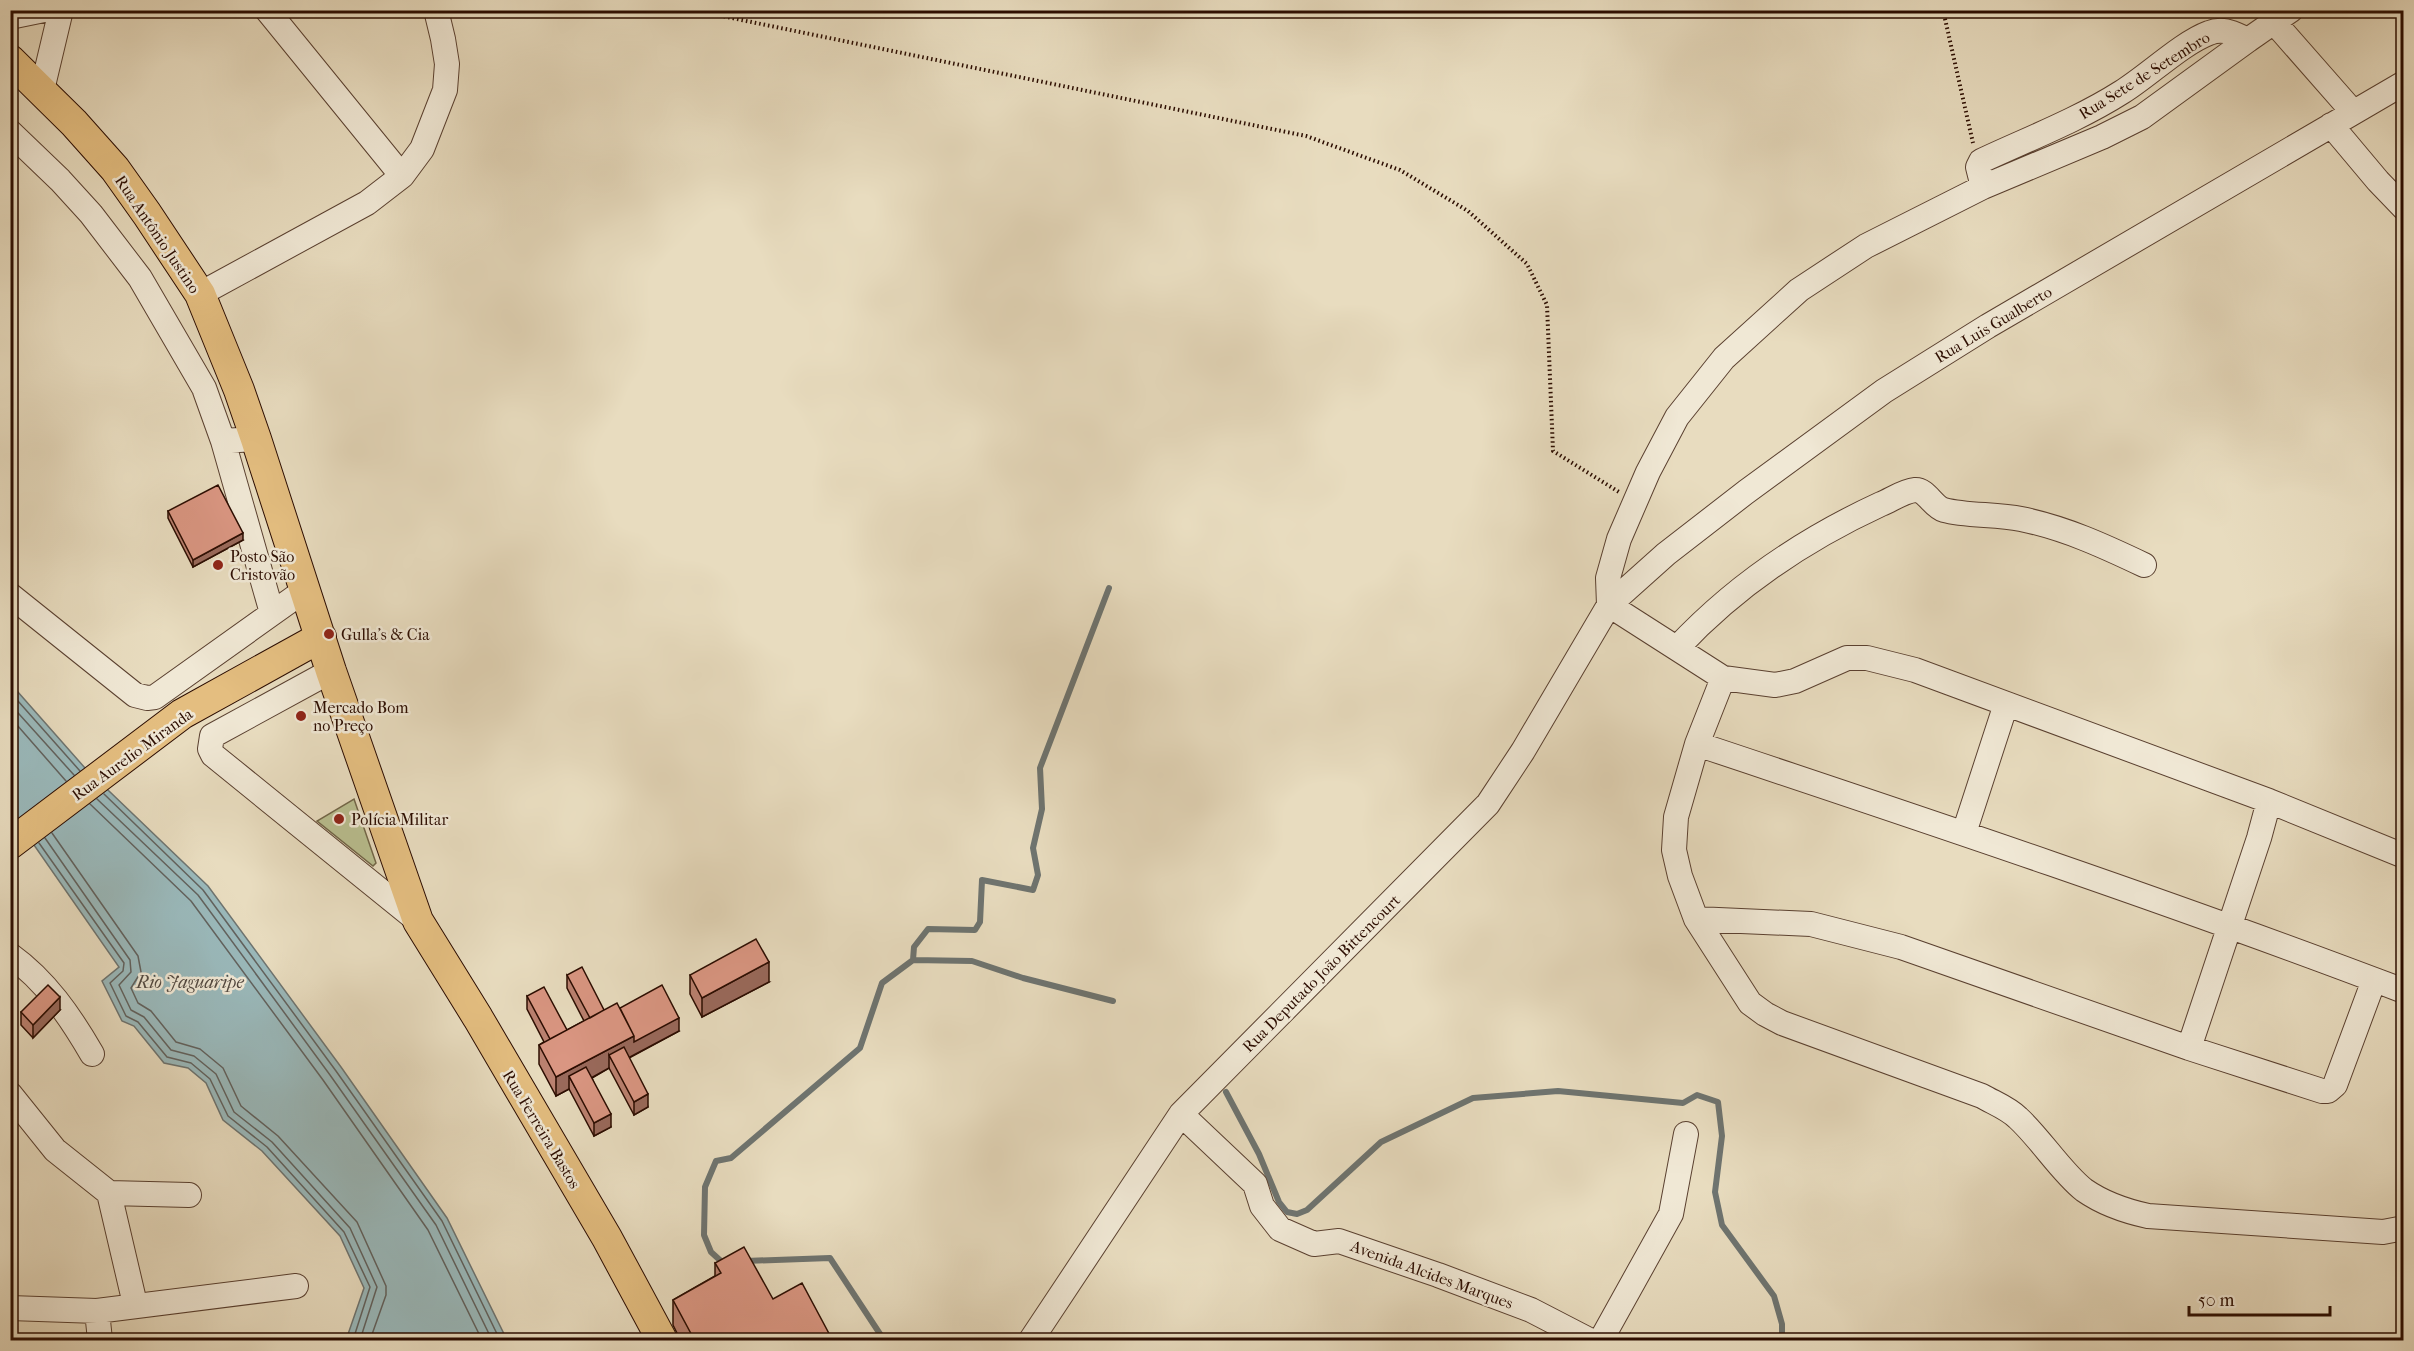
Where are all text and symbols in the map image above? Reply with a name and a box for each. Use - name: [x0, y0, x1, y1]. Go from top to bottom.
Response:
- street label: Rua Sete de Setembro: [2075, 27, 2213, 123]
- street label: Rua Antônio Justino: [111, 172, 204, 297]
- street label: Rua Luis Gualberto: [1931, 282, 2055, 367]
- place label: Posto São Cristovão: [230, 547, 295, 584]
- marker: Posto São Cristovão: [211, 558, 225, 572]
- place label: Gulla's & Cia: [341, 625, 430, 644]
- marker: Gulla's & Cia: [322, 627, 336, 641]
- place label: Mercado Bom no Preço: [313, 698, 409, 735]
- street label: Rua Aurelio Miranda: [68, 704, 197, 805]
- marker: Mercado Bom no Preço: [294, 709, 308, 723]
- place label: Polícia Militar: [351, 810, 448, 829]
- marker: Polícia Militar: [332, 812, 346, 826]
- street label: Rua Deputado João Bittencourt: [1239, 890, 1404, 1056]
- water label: Rio Jaguaripe: [135, 972, 244, 993]
- street label: Rua Ferreira Bastos: [499, 1067, 584, 1192]
- street label: Avenida Alcides Marques: [1347, 1236, 1516, 1313]
- scale bar: [2189, 1279, 2330, 1317]
- text: 50 m: [2198, 1290, 2235, 1311]

